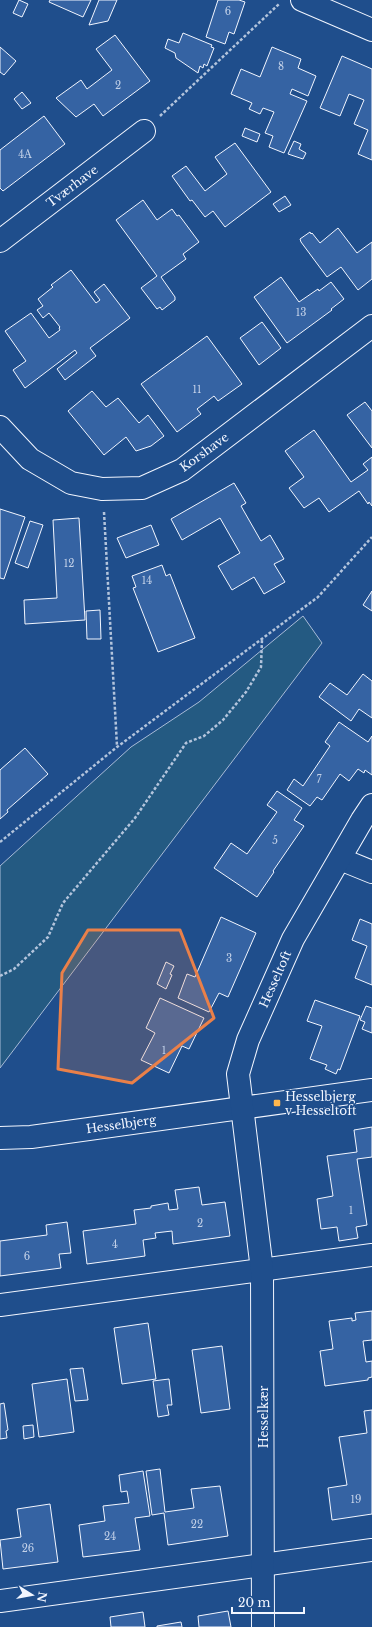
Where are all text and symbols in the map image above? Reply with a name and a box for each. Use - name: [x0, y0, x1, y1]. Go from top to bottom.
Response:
- house number: 6: [225, 5, 231, 18]
- house number: 8: [278, 60, 284, 73]
- house number: 2: [115, 79, 121, 92]
- house number: 4A: [18, 148, 32, 161]
- street label: Tværhave: [43, 162, 101, 210]
- house number: 13: [296, 306, 306, 319]
- house number: 11: [193, 383, 201, 396]
- street label: Korshave: [177, 429, 231, 475]
- house number: 12: [64, 557, 74, 570]
- house number: 14: [142, 574, 152, 587]
- house number: 7: [316, 773, 322, 786]
- house number: 5: [272, 834, 278, 847]
- street label: Hesseltoft: [256, 948, 294, 1010]
- house number: 3: [226, 952, 232, 965]
- house number: 1: [162, 1044, 166, 1057]
- place label: Hesselbjerg v Hesseltoft: [285, 1089, 357, 1118]
- marker: Hesselbjerg v Hesseltoft: [272, 1098, 282, 1108]
- street label: Hesselbjerg: [85, 1112, 158, 1136]
- house number: 1: [349, 1204, 353, 1217]
- house number: 2: [197, 1217, 203, 1230]
- house number: 4: [112, 1238, 118, 1251]
- house number: 6: [24, 1250, 30, 1263]
- street label: Hesselkær: [256, 1385, 271, 1448]
- house number: 19: [351, 1493, 361, 1506]
- house number: 22: [191, 1518, 203, 1531]
- house number: 24: [104, 1530, 116, 1543]
- house number: 26: [22, 1542, 34, 1555]
- north arrow: [12, 1575, 52, 1615]
- scale bar: [232, 1589, 304, 1615]
- text: N: [34, 1590, 50, 1604]
- text: 20 m: [238, 1595, 270, 1610]

